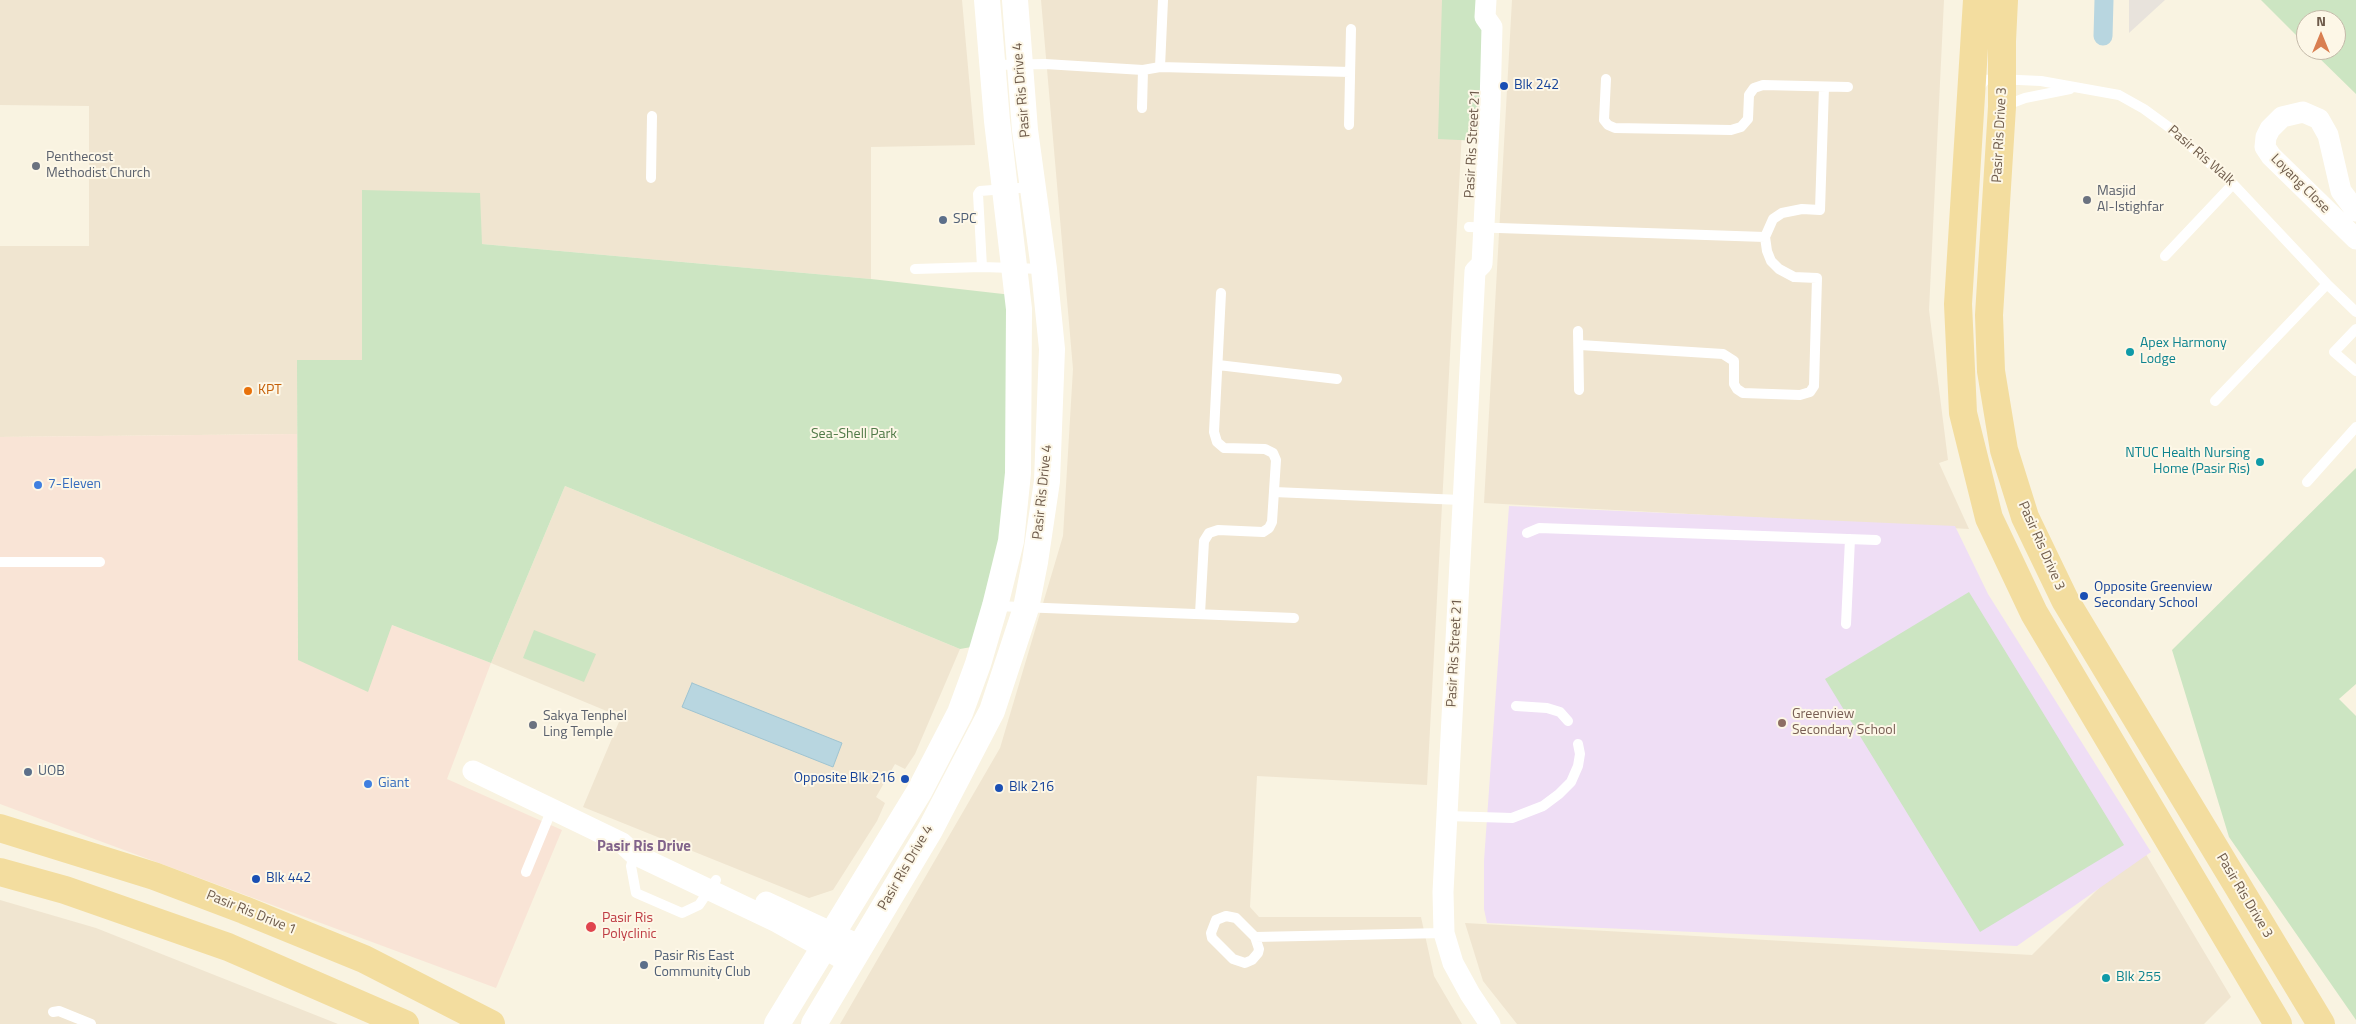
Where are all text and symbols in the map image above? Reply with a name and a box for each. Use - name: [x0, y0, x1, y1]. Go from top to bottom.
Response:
- north arrow: [2296, 10, 2346, 60]
- text: N: [2316, 10, 2326, 31]
- street label: Pasir Ris Drive 4: [1009, 42, 1035, 138]
- place label: Blk 242: [1514, 78, 1559, 94]
- marker: Blk 242: [1498, 80, 1510, 92]
- street label: Pasir Ris Drive 3: [1989, 87, 2011, 183]
- street label: Pasir Ris Street 21: [1462, 89, 1484, 199]
- street label: Pasir Ris Walk: [2164, 122, 2238, 190]
- place label: Penthecost Methodist Church: [46, 150, 150, 182]
- street label: Loyang Close: [2267, 151, 2333, 217]
- marker: Penthecost Methodist Church: [30, 160, 42, 172]
- place label: Masjid Al-Istighfar: [2097, 184, 2164, 216]
- marker: Masjid Al-Istighfar: [2081, 194, 2093, 206]
- place label: SPC: [953, 212, 977, 228]
- marker: SPC: [937, 214, 949, 226]
- place label: Apex Harmony Lodge: [2140, 336, 2227, 368]
- marker: Apex Harmony Lodge: [2124, 346, 2136, 358]
- place label: KPT: [258, 383, 282, 399]
- marker: KPT: [242, 385, 254, 397]
- park label: Sea-Shell Park: [811, 427, 897, 443]
- street label: Pasir Ris Drive 4: [1030, 444, 1056, 540]
- place label: NTUC Health Nursing Home (Pasir Ris): [2125, 446, 2250, 478]
- marker: NTUC Health Nursing Home (Pasir Ris): [2254, 456, 2266, 468]
- place label: 7-Eleven: [48, 477, 101, 493]
- marker: 7-Eleven: [32, 479, 44, 491]
- street label: Pasir Ris Drive 3: [2014, 499, 2068, 593]
- place label: Opposite Greenview Secondary School: [2094, 580, 2212, 612]
- marker: Opposite Greenview Secondary School: [2078, 590, 2090, 602]
- street label: Pasir Ris Street 21: [1444, 598, 1466, 708]
- place label: Greenview Secondary School: [1792, 707, 1896, 740]
- place label: Sakya Tenphel Ling Temple: [543, 709, 627, 742]
- marker: Greenview Secondary School: [1776, 717, 1788, 729]
- marker: Sakya Tenphel Ling Temple: [527, 719, 539, 731]
- place label: UOB: [38, 764, 65, 780]
- marker: UOB: [22, 766, 34, 778]
- place label: Opposite Blk 216: [794, 771, 895, 787]
- marker: Opposite Blk 216: [899, 773, 911, 785]
- place label: Giant: [378, 776, 409, 792]
- marker: Giant: [362, 778, 374, 790]
- place label: Blk 216: [1009, 780, 1054, 796]
- marker: Blk 216: [993, 782, 1005, 794]
- street label: Pasir Ris Drive 4: [875, 822, 937, 914]
- district label: Pasir Ris Drive: [597, 838, 691, 856]
- street label: Pasir Ris Drive 3: [2212, 851, 2276, 941]
- place label: Blk 442: [266, 871, 311, 887]
- marker: Blk 442: [250, 873, 262, 885]
- street label: Pasir Ris Drive 1: [204, 887, 298, 939]
- place label: Pasir Ris Polyclinic: [602, 911, 657, 944]
- marker: Pasir Ris Polyclinic: [584, 920, 598, 934]
- place label: Pasir Ris East Community Club: [654, 949, 751, 982]
- marker: Pasir Ris East Community Club: [638, 959, 650, 971]
- place label: Blk 255: [2116, 970, 2161, 986]
- marker: Blk 255: [2100, 972, 2112, 984]

